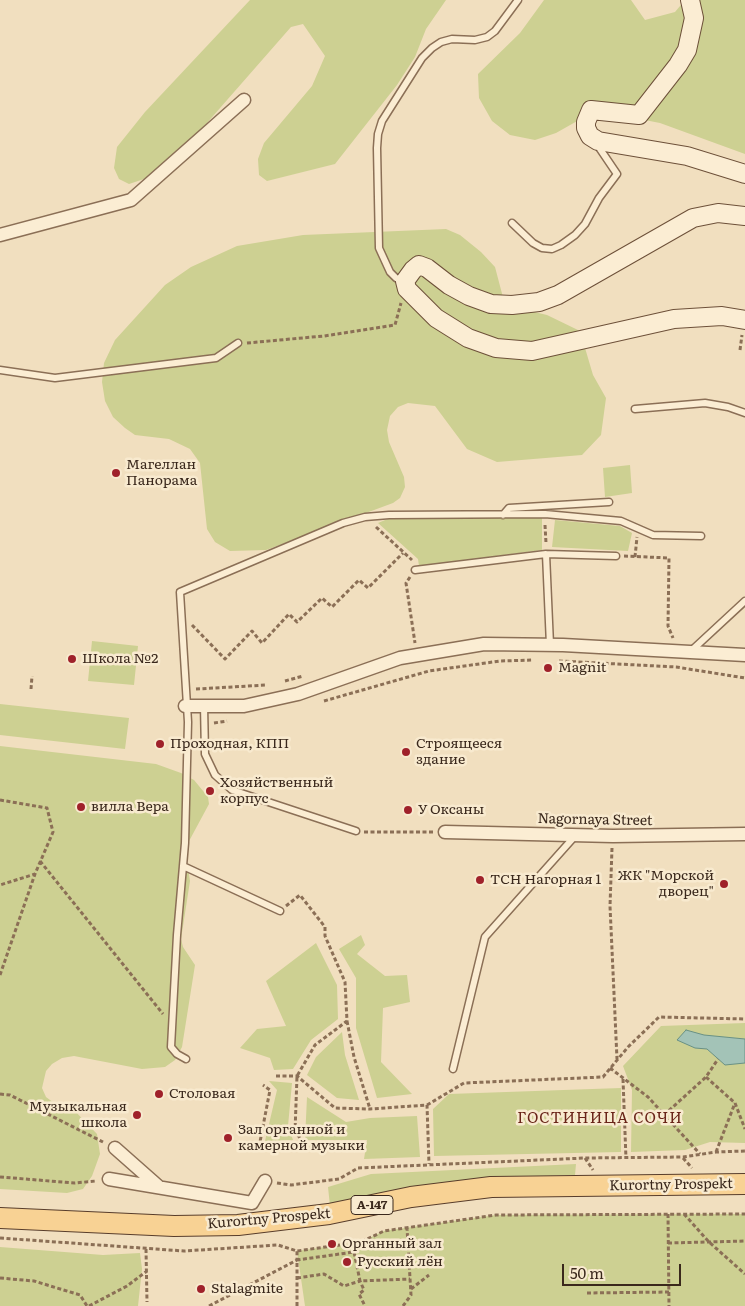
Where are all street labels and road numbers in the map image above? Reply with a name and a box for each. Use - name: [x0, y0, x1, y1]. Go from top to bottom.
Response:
- street label: Nagornaya Street: [537, 811, 653, 829]
- street label: Kurortny Prospekt: [609, 1176, 733, 1194]
- road number: А-147: [351, 1196, 393, 1214]
- street label: Kurortny Prospekt: [207, 1205, 331, 1233]

